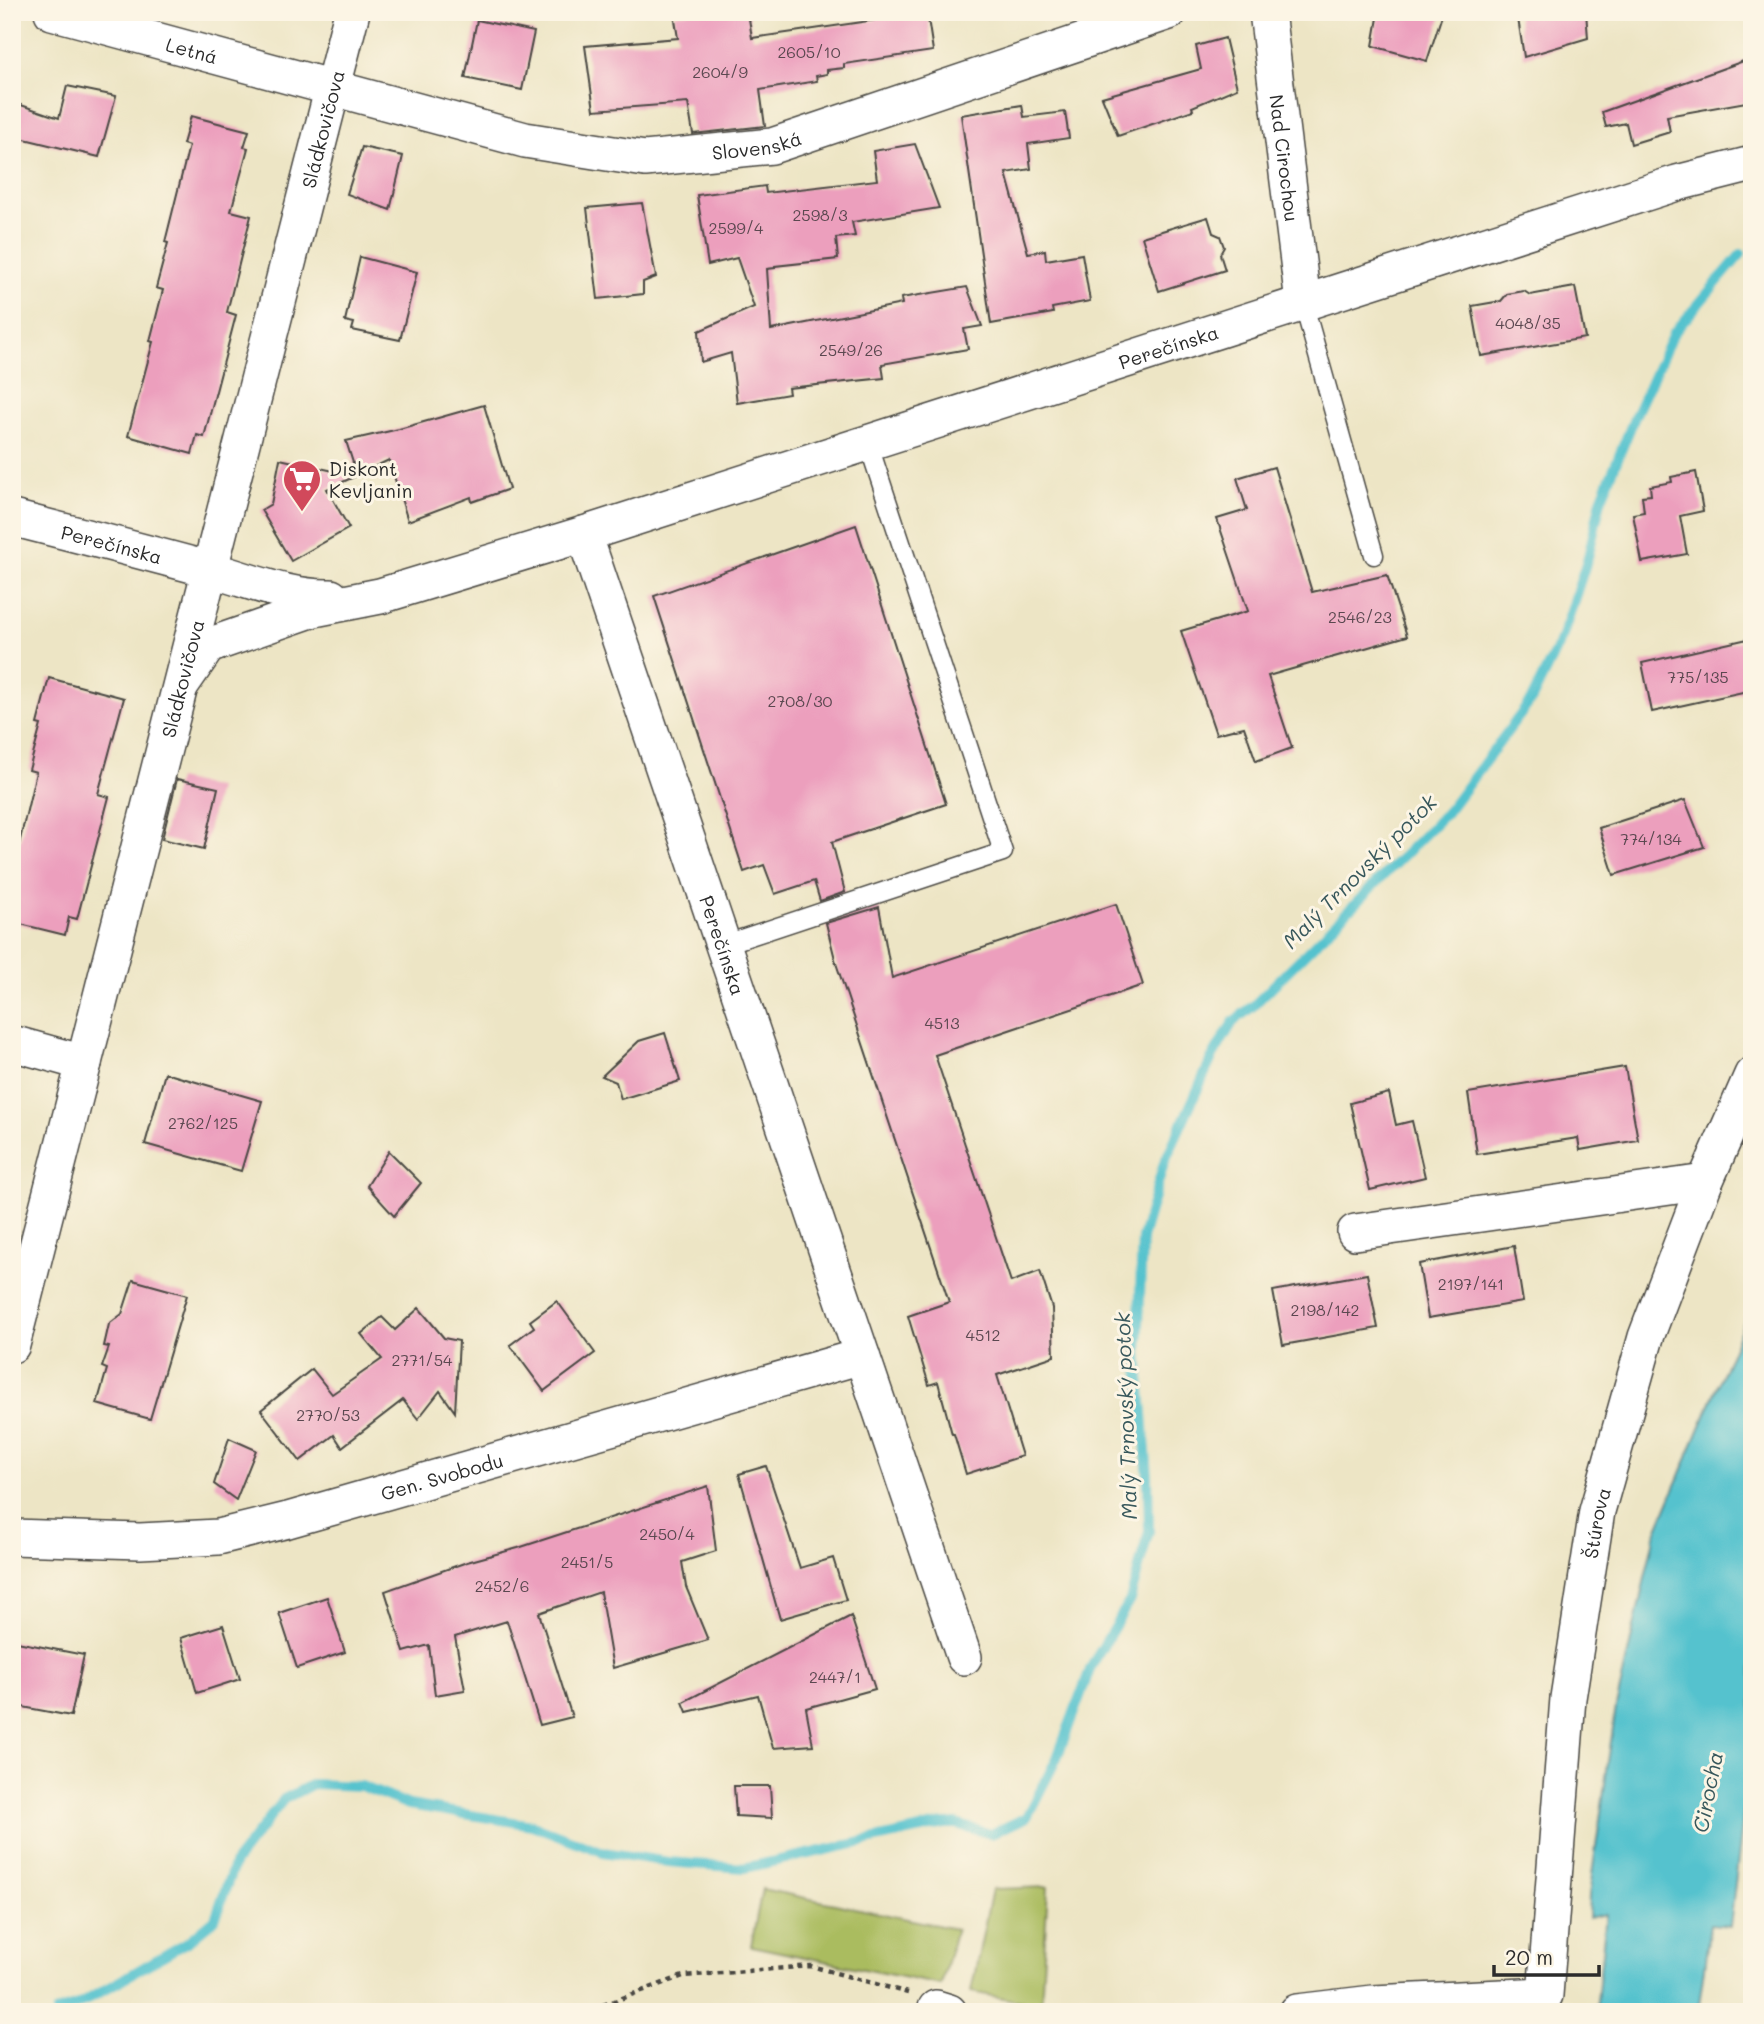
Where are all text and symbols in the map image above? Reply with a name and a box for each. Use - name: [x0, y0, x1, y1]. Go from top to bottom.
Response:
- street label: Letná: [163, 31, 221, 69]
- house number: 2605/10: [777, 41, 841, 62]
- house number: 2604/9: [692, 61, 748, 82]
- street label: Sládkovičova: [295, 67, 349, 191]
- street label: Nad Cirochou: [1265, 93, 1305, 223]
- street label: Slovenská: [711, 125, 804, 165]
- house number: 2598/3: [792, 204, 848, 225]
- house number: 2599/4: [709, 217, 764, 238]
- house number: 4048/35: [1495, 312, 1561, 333]
- street label: Perečínska: [1115, 319, 1222, 374]
- house number: 2549/26: [819, 339, 883, 360]
- place label: Diskont Kevljanin: [329, 456, 412, 503]
- supermarket icon: Diskont Kevljanin: [281, 458, 323, 513]
- street label: Perečínska: [59, 519, 165, 569]
- house number: 2546/23: [1328, 606, 1392, 627]
- street label: Sládkovičova: [155, 617, 209, 740]
- house number: 775/135: [1667, 666, 1729, 687]
- house number: 2708/30: [767, 690, 833, 711]
- water label: Malý Trnovský potok: [1276, 787, 1443, 954]
- house number: 774/134: [1620, 828, 1682, 849]
- street label: Perečínska: [695, 892, 752, 998]
- house number: 4513: [924, 1012, 960, 1033]
- house number: 2762/125: [168, 1112, 238, 1133]
- house number: 2197/141: [1438, 1273, 1504, 1294]
- house number: 2198/142: [1290, 1299, 1360, 1320]
- water label: Malý Trnovský potok: [1108, 1311, 1142, 1520]
- house number: 4512: [966, 1324, 1000, 1345]
- house number: 2771/54: [392, 1349, 453, 1370]
- house number: 2770/53: [296, 1404, 360, 1425]
- street label: Gen. Svobodu: [378, 1447, 506, 1505]
- street label: Štúrova: [1577, 1484, 1616, 1560]
- house number: 2450/4: [639, 1523, 695, 1544]
- house number: 2451/5: [561, 1551, 613, 1572]
- house number: 2452/6: [475, 1575, 529, 1596]
- house number: 2447/1: [809, 1666, 861, 1687]
- water label: Cirocha: [1686, 1749, 1728, 1835]
- scale bar: [1494, 1933, 1600, 1977]
- text: 20 m: [1505, 1943, 1553, 1970]

